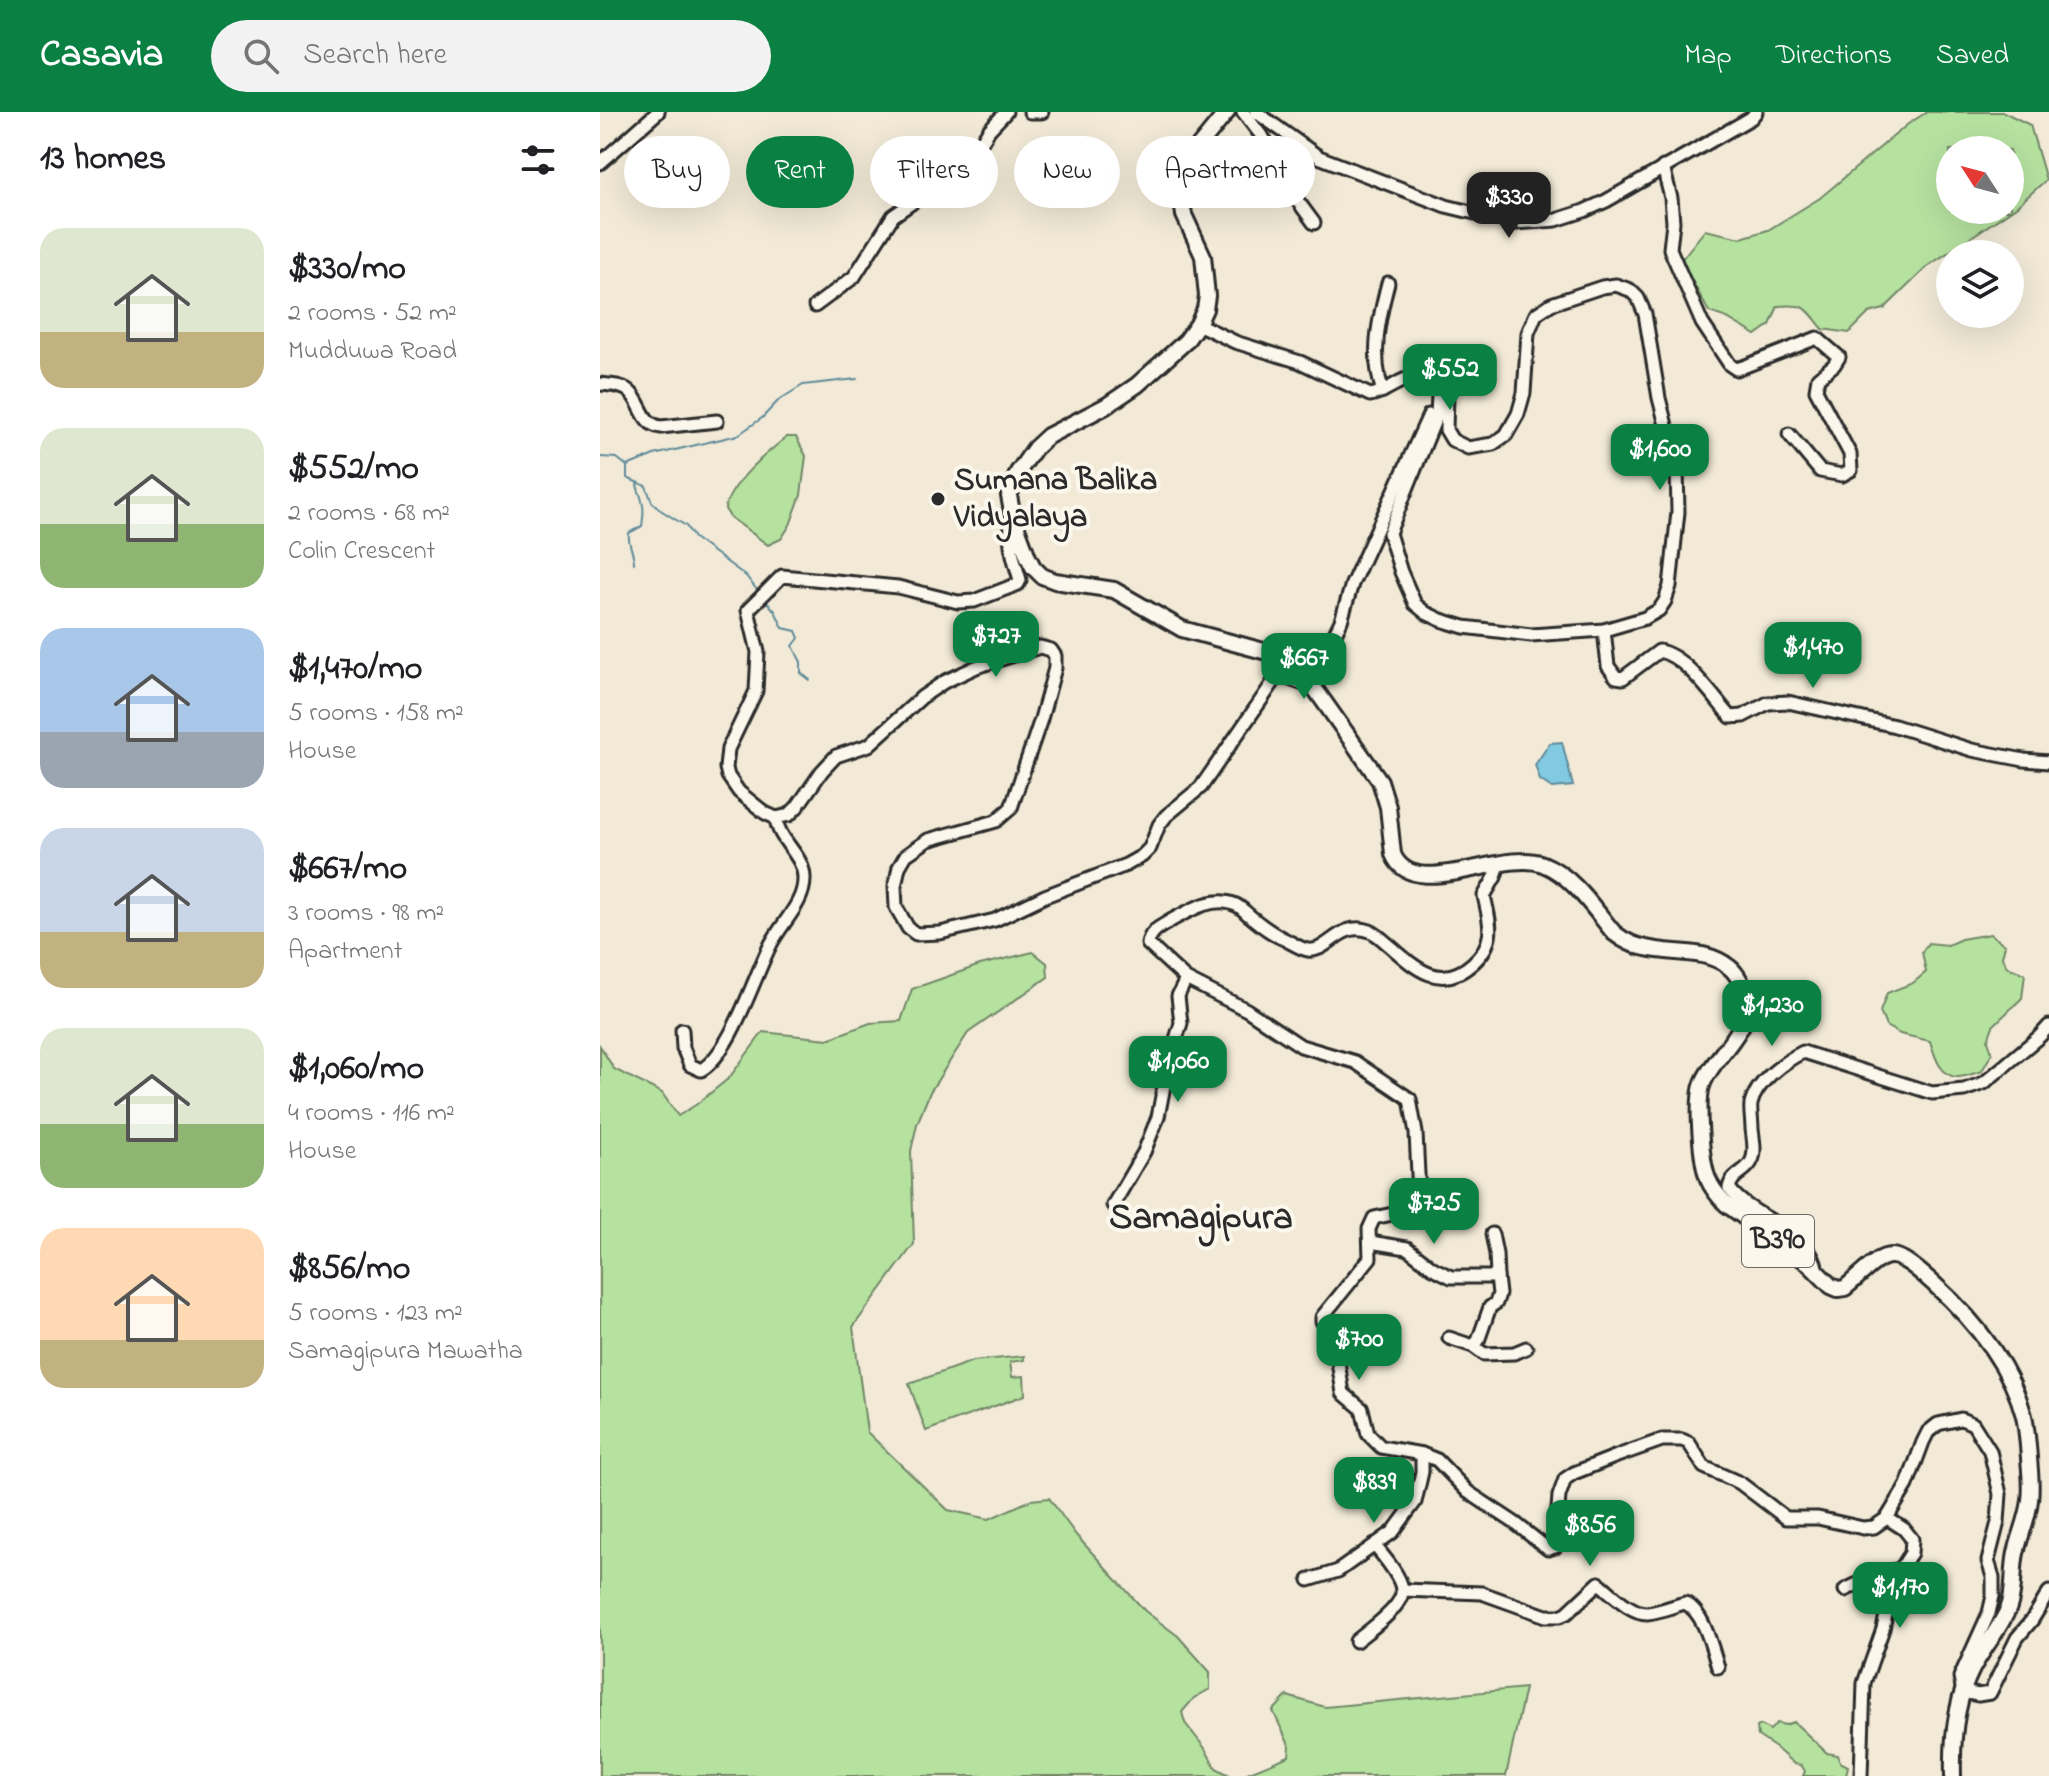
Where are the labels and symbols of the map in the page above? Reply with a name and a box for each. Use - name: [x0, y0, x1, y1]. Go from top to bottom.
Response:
- north arrow: [1936, 136, 2024, 224]
- pin: $330: [1462, 172, 1556, 240]
- pin: $552: [1403, 344, 1497, 412]
- pin: $1,600: [1595, 424, 1725, 492]
- place label: Sumana Balika Vidyalaya: [953, 458, 1157, 543]
- marker: Sumana Balika Vidyalaya: [929, 490, 947, 508]
- pin: $727: [949, 611, 1043, 679]
- pin: $1,470: [1748, 622, 1878, 690]
- pin: $667: [1257, 633, 1351, 701]
- pin: $1,230: [1707, 980, 1837, 1048]
- pin: $1,060: [1113, 1036, 1243, 1104]
- pin: $725: [1387, 1178, 1481, 1246]
- district label: Samagipura: [1109, 1193, 1293, 1247]
- road number: B390: [1742, 1215, 1814, 1267]
- pin: $700: [1312, 1314, 1406, 1382]
- pin: $839: [1327, 1457, 1421, 1525]
- pin: $856: [1543, 1500, 1637, 1568]
- pin: $1,170: [1835, 1562, 1965, 1630]

